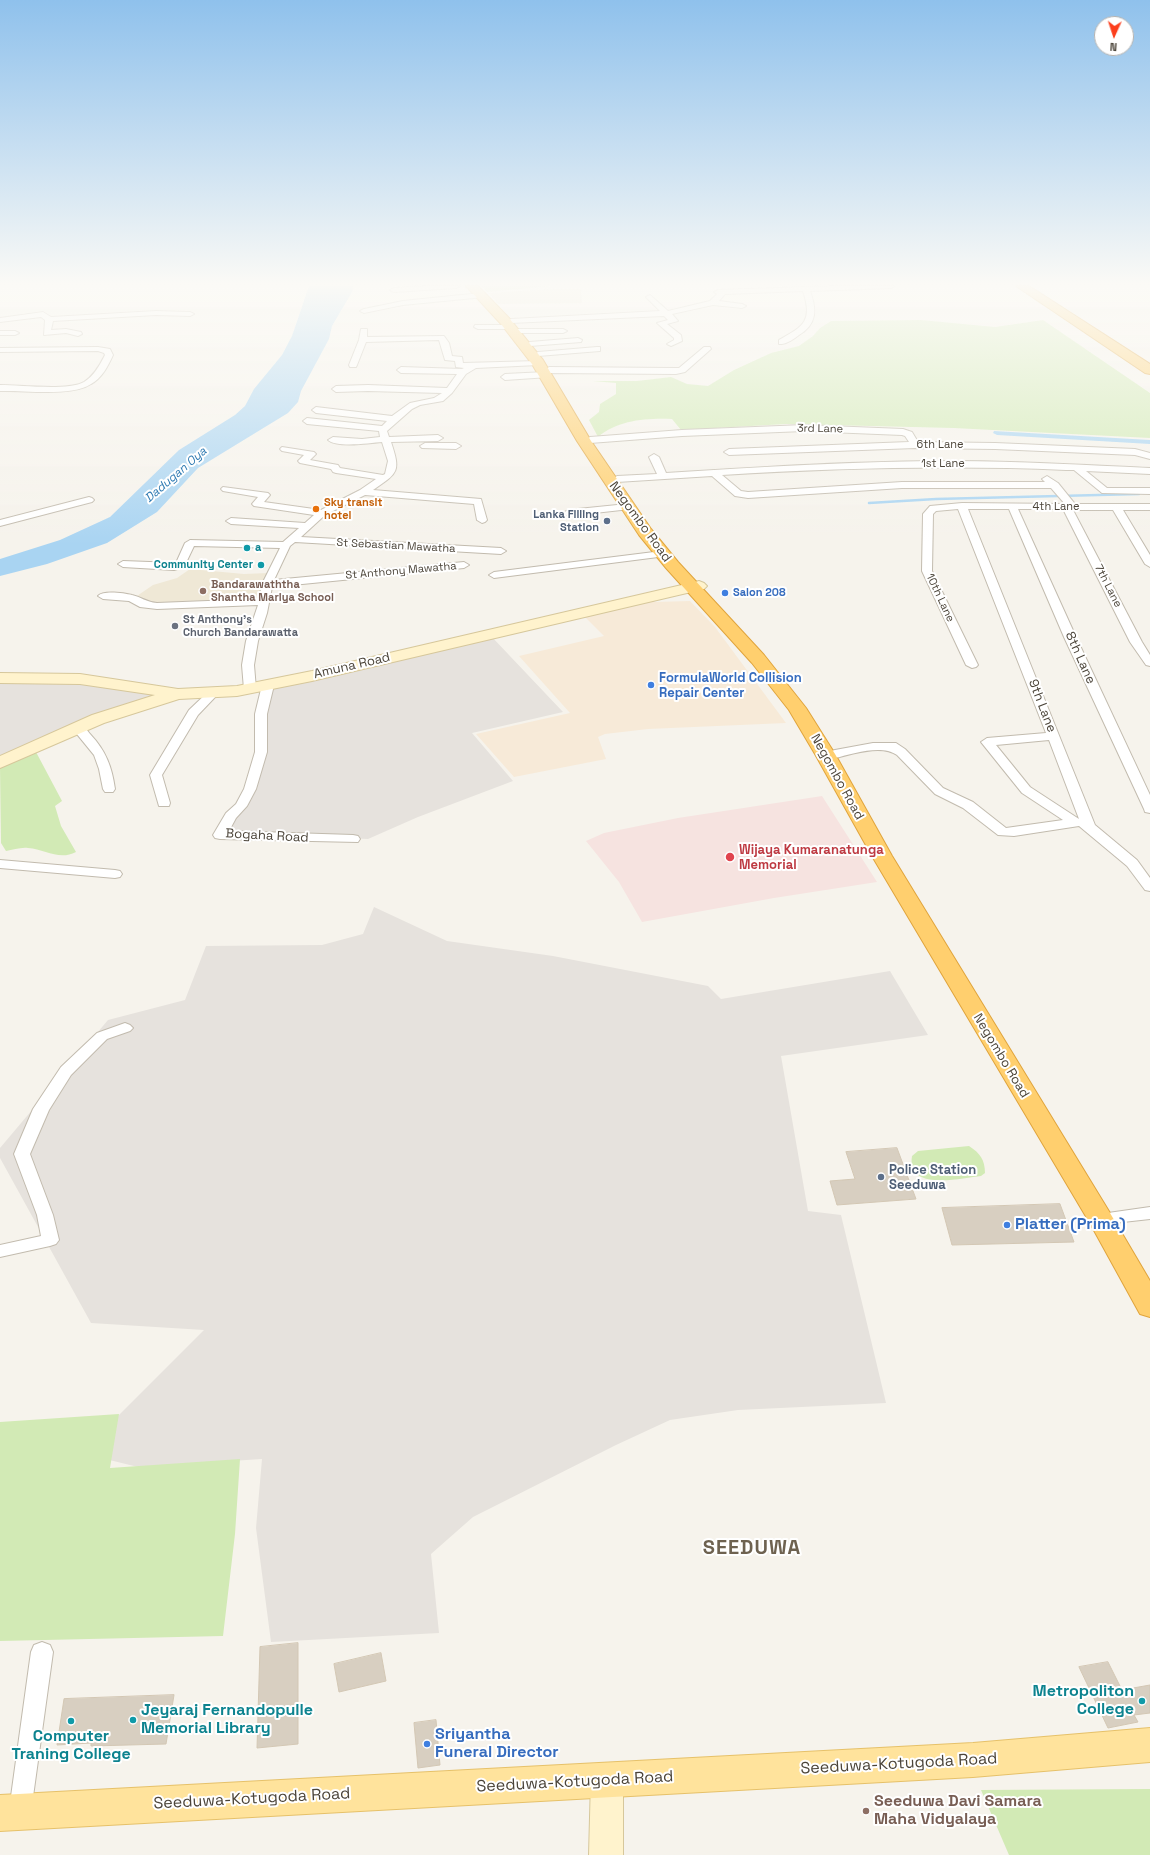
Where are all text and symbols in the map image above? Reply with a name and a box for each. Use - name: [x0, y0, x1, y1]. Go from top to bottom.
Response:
- north arrow: [1094, 16, 1134, 56]
- text: N: [1109, 40, 1117, 54]
- street label: 3rd Lane: [797, 422, 843, 436]
- street label: 6th Lane: [917, 438, 963, 452]
- water label: Dadugan Oya: [142, 444, 210, 506]
- street label: 1st Lane: [921, 457, 965, 471]
- street label: Negombo Road: [606, 479, 674, 565]
- place label: Sky transit hotel: [324, 496, 383, 522]
- street label: 4th Lane: [1032, 500, 1080, 514]
- marker: Sky transit hotel: [311, 504, 321, 514]
- place label: Lanka Filling Station: [533, 508, 599, 534]
- marker: Lanka Filling Station: [602, 516, 612, 526]
- street label: St Sebastian Mawatha: [336, 536, 456, 556]
- place label: a: [255, 541, 261, 555]
- marker: a: [242, 543, 252, 553]
- place label: Community Center: [154, 558, 253, 572]
- marker: Community Center: [256, 560, 266, 570]
- street label: St Anthony Mawatha: [345, 560, 457, 582]
- street label: 7th Lane: [1092, 562, 1124, 610]
- street label: 10th Lane: [923, 572, 957, 624]
- place label: Bandarawaththa Shantha Mariya School: [211, 578, 334, 604]
- marker: Bandarawaththa Shantha Mariya School: [198, 586, 208, 596]
- place label: Salon 208: [733, 586, 786, 600]
- marker: Salon 208: [720, 588, 730, 598]
- place label: St Anthony's Church Bandarawatta: [183, 613, 298, 639]
- marker: St Anthony's Church Bandarawatta: [170, 621, 180, 631]
- street label: 8th Lane: [1062, 629, 1098, 687]
- street label: Amuna Road: [312, 650, 392, 682]
- place label: FormulaWorld Collision Repair Center: [659, 670, 802, 701]
- street label: 9th Lane: [1025, 677, 1059, 735]
- marker: FormulaWorld Collision Repair Center: [646, 680, 656, 690]
- street label: Negombo Road: [807, 731, 867, 823]
- street label: Bogaha Road: [225, 826, 309, 846]
- place label: Wijaya Kumaranatunga Memorial: [739, 842, 884, 873]
- marker: Wijaya Kumaranatunga Memorial: [724, 851, 736, 863]
- street label: Negombo Road: [970, 1011, 1032, 1101]
- place label: Police Station Seeduwa: [889, 1162, 976, 1193]
- marker: Police Station Seeduwa: [876, 1172, 886, 1182]
- place label: Platter (Prima): [1015, 1215, 1126, 1235]
- marker: Platter (Prima): [1002, 1220, 1012, 1230]
- district label: SEEDUWA: [703, 1537, 801, 1561]
- place label: Metropoliton College: [1033, 1682, 1134, 1720]
- marker: Metropoliton College: [1137, 1696, 1147, 1706]
- place label: Jeyaraj Fernandopulle Memorial Library: [141, 1701, 313, 1739]
- marker: Jeyaraj Fernandopulle Memorial Library: [128, 1715, 138, 1725]
- marker: Computer Traning College: [66, 1716, 76, 1726]
- place label: Sriyantha Funeral Director: [435, 1725, 559, 1763]
- place label: Computer Traning College: [11, 1727, 131, 1765]
- marker: Sriyantha Funeral Director: [422, 1739, 432, 1749]
- street label: Seeduwa-Kotugoda Road: [800, 1749, 998, 1779]
- street label: Seeduwa-Kotugoda Road: [476, 1767, 674, 1797]
- street label: Seeduwa-Kotugoda Road: [153, 1784, 351, 1814]
- place label: Seeduwa Davi Samara Maha Vidyalaya: [874, 1792, 1042, 1830]
- marker: Seeduwa Davi Samara Maha Vidyalaya: [861, 1806, 871, 1816]

